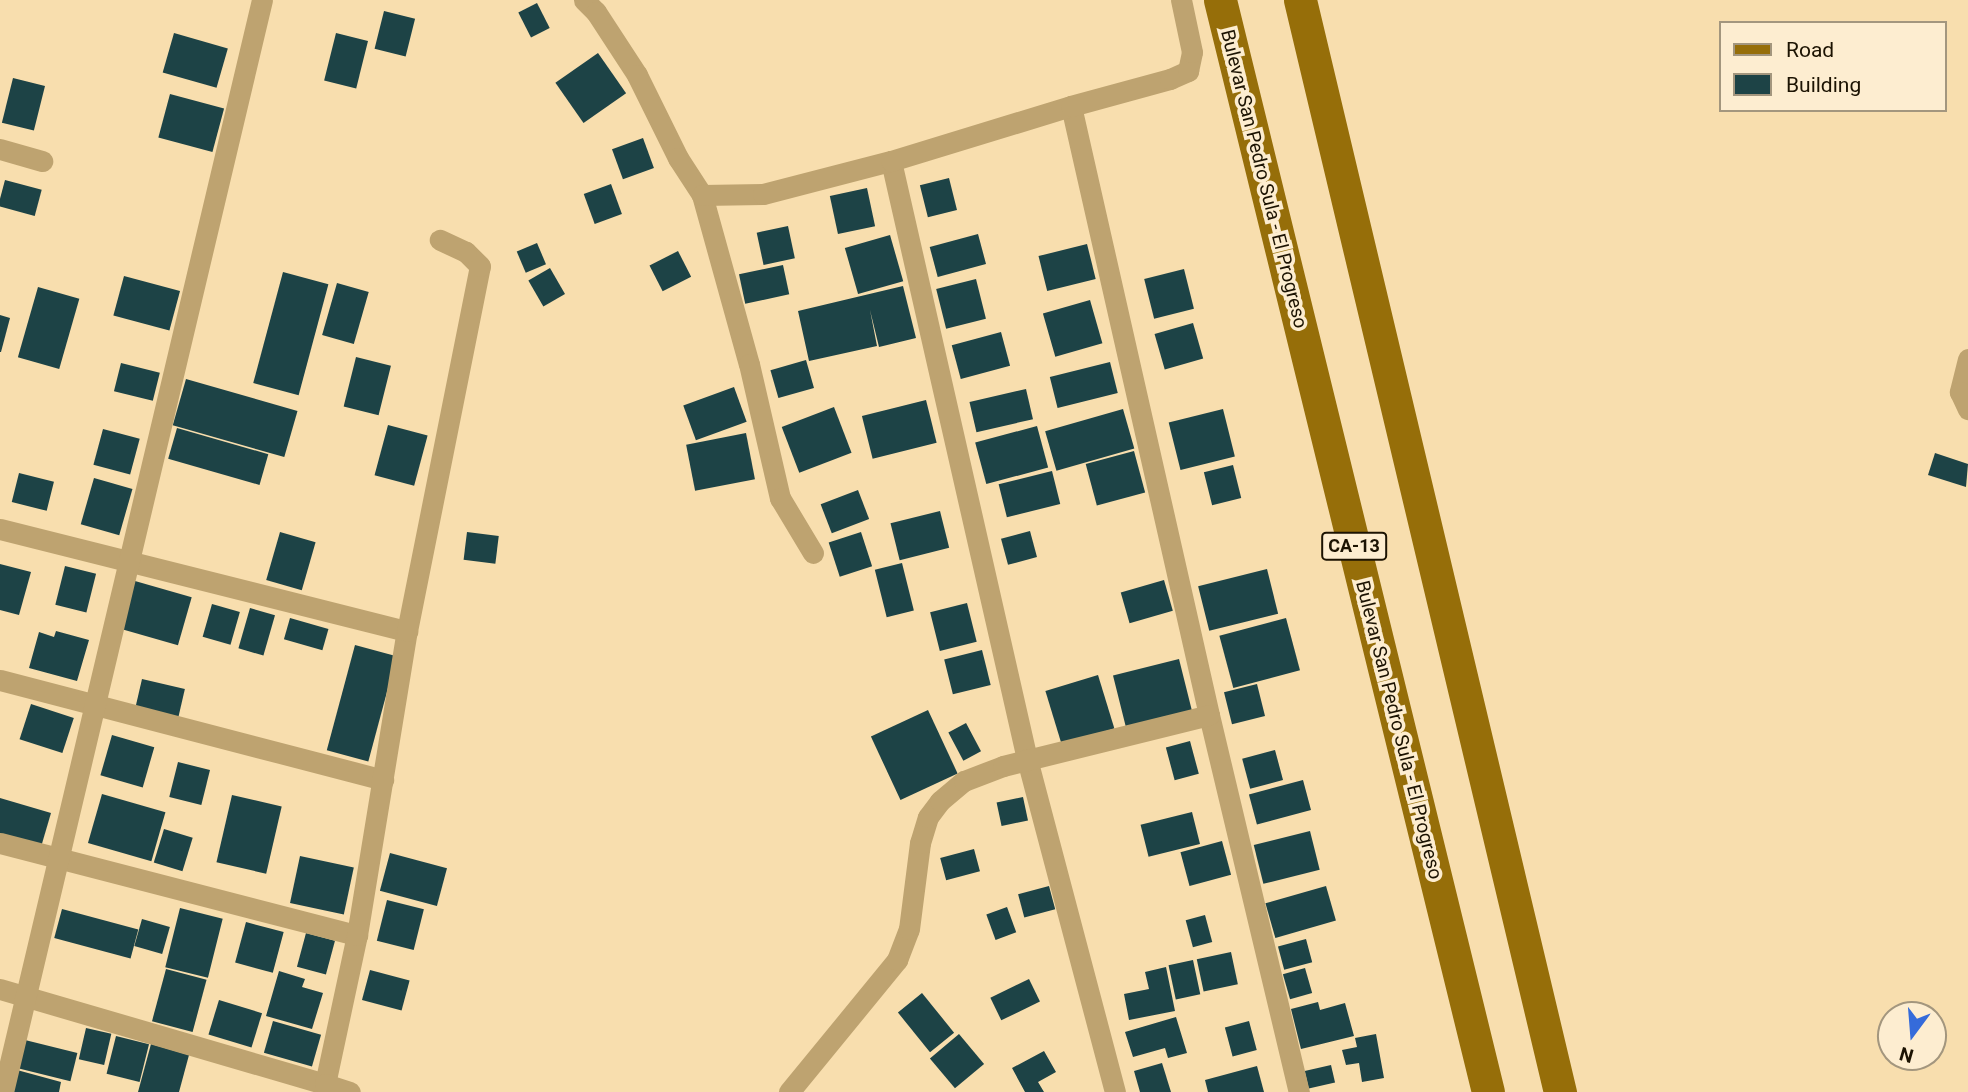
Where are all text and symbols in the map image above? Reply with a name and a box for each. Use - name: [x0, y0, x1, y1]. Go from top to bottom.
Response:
- legend: [1720, 21, 1947, 112]
- street label: Bulevar San Pedro Sula - El Progreso: [1216, 27, 1312, 331]
- text: Road: [1786, 38, 1834, 62]
- text: Building: [1786, 73, 1861, 97]
- road number: CA-13: [1321, 532, 1387, 560]
- street label: Bulevar San Pedro Sula - El Progreso: [1351, 578, 1447, 882]
- north arrow: [1877, 1001, 1947, 1071]
- text: N: [1897, 1042, 1916, 1068]

